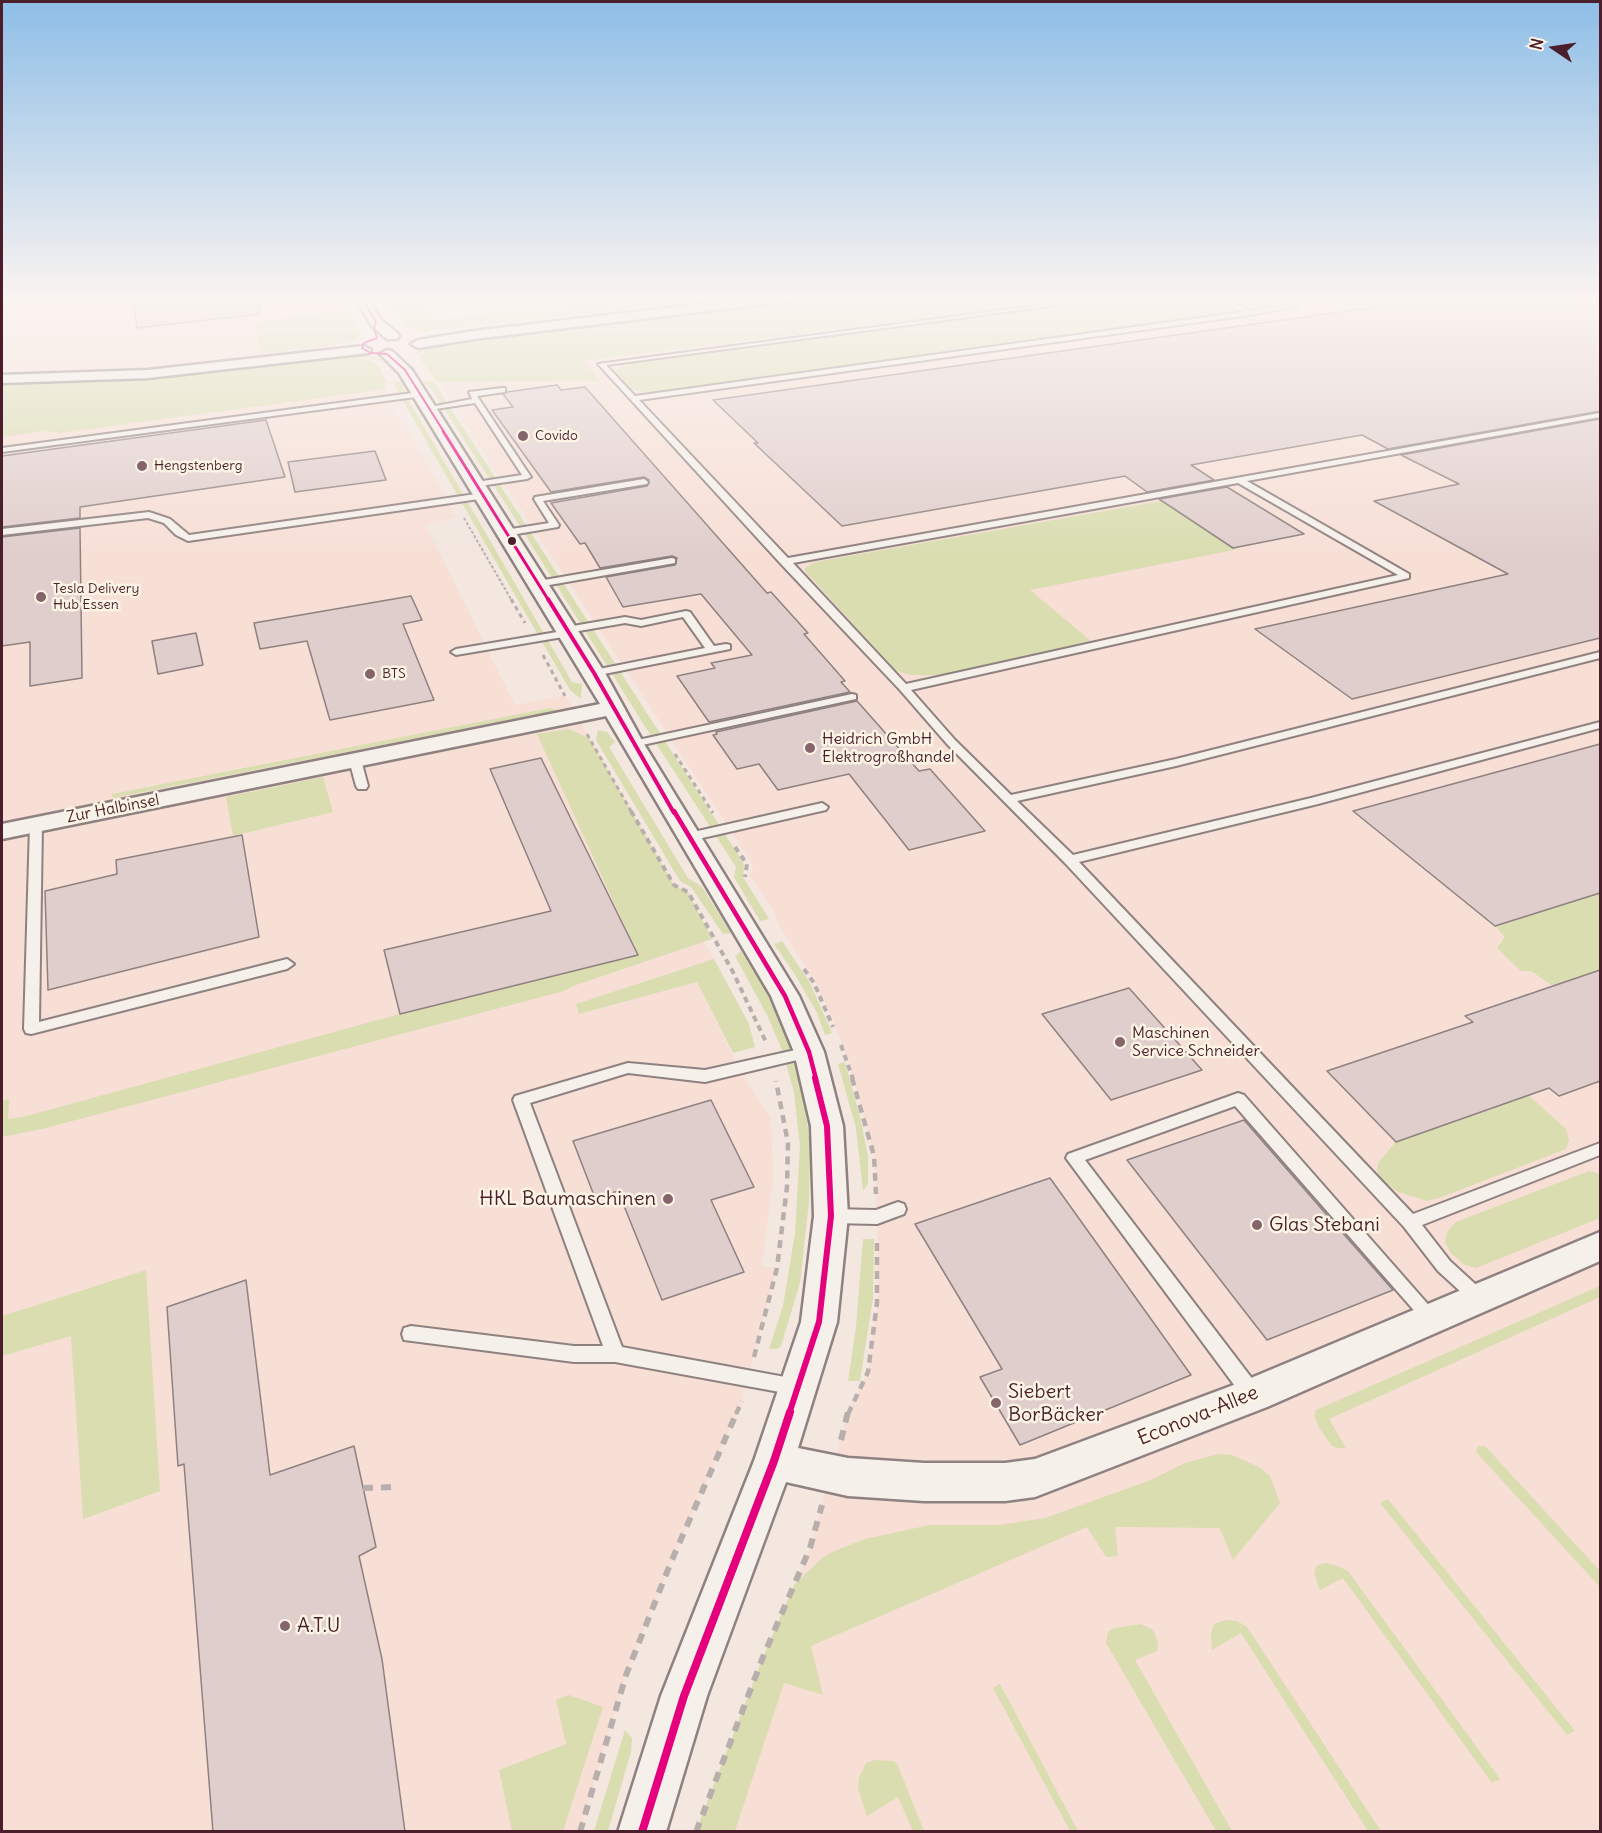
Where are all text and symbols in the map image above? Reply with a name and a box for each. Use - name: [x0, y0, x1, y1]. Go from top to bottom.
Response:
- north arrow: [1524, 18, 1584, 78]
- text: N: [1525, 36, 1547, 52]
- place label: Covido: [535, 428, 578, 444]
- marker: Covido: [516, 429, 530, 443]
- place label: Hengstenberg: [154, 458, 243, 474]
- marker: Hengstenberg: [135, 459, 149, 473]
- unlabelled marker: [506, 535, 518, 547]
- place label: Tesla Delivery Hub Essen: [53, 581, 139, 614]
- marker: Tesla Delivery Hub Essen: [34, 590, 48, 604]
- place label: BTS: [382, 666, 406, 682]
- marker: BTS: [363, 667, 377, 681]
- place label: Heidrich GmbH Elektrogroßhandel: [822, 729, 955, 767]
- marker: Heidrich GmbH Elektrogroßhandel: [803, 741, 817, 755]
- street label: Zur Halbinsel: [65, 791, 161, 827]
- place label: Maschinen Service Schneider: [1132, 1023, 1260, 1061]
- marker: Maschinen Service Schneider: [1113, 1035, 1127, 1049]
- place label: HKL Baumaschinen: [479, 1187, 656, 1211]
- marker: HKL Baumaschinen: [661, 1192, 675, 1206]
- place label: Glas Stebani: [1269, 1213, 1380, 1237]
- marker: Glas Stebani: [1250, 1218, 1264, 1232]
- place label: Siebert BorBäcker: [1008, 1380, 1104, 1427]
- street label: Econova-Allee: [1134, 1381, 1262, 1451]
- marker: Siebert BorBäcker: [989, 1396, 1003, 1410]
- place label: A.T.U: [297, 1614, 340, 1638]
- marker: A.T.U: [278, 1619, 292, 1633]

